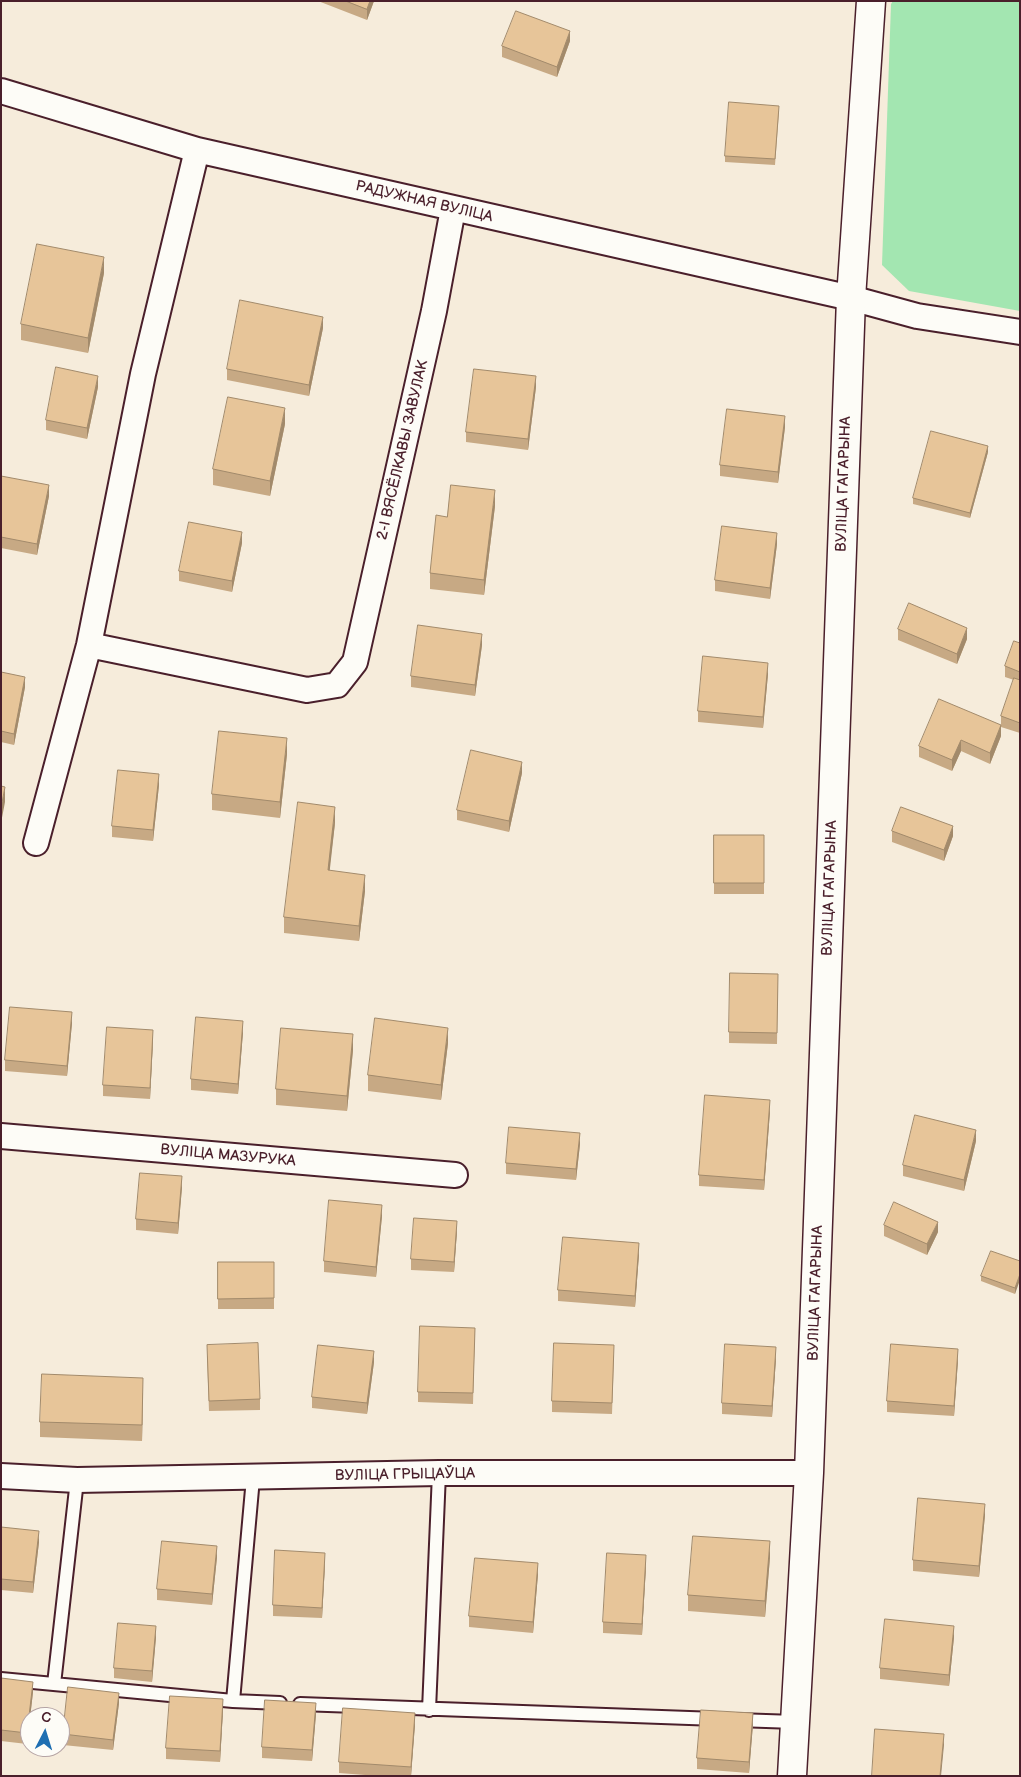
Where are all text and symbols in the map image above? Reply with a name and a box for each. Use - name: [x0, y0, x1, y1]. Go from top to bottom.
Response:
- street label: РАДУЖНАЯ ВУЛІЦА: [353, 177, 495, 227]
- street label: 2-І ВЯСЁЛКАВЫ ЗАВУЛАК: [374, 358, 432, 542]
- street label: ВУЛІЦА ГАГАРЫНА: [833, 416, 855, 552]
- street label: ВУЛІЦА ГАГАРЫНА: [819, 820, 841, 956]
- street label: ВУЛІЦА МАЗУРУКА: [159, 1141, 297, 1171]
- street label: ВУЛІЦА ГАГАРЫНА: [805, 1225, 827, 1361]
- street label: ВУЛІЦА ГРЫЦАЎЦА: [335, 1465, 475, 1485]
- north arrow: [20, 1707, 70, 1757]
- text: С: [41, 1709, 52, 1726]

